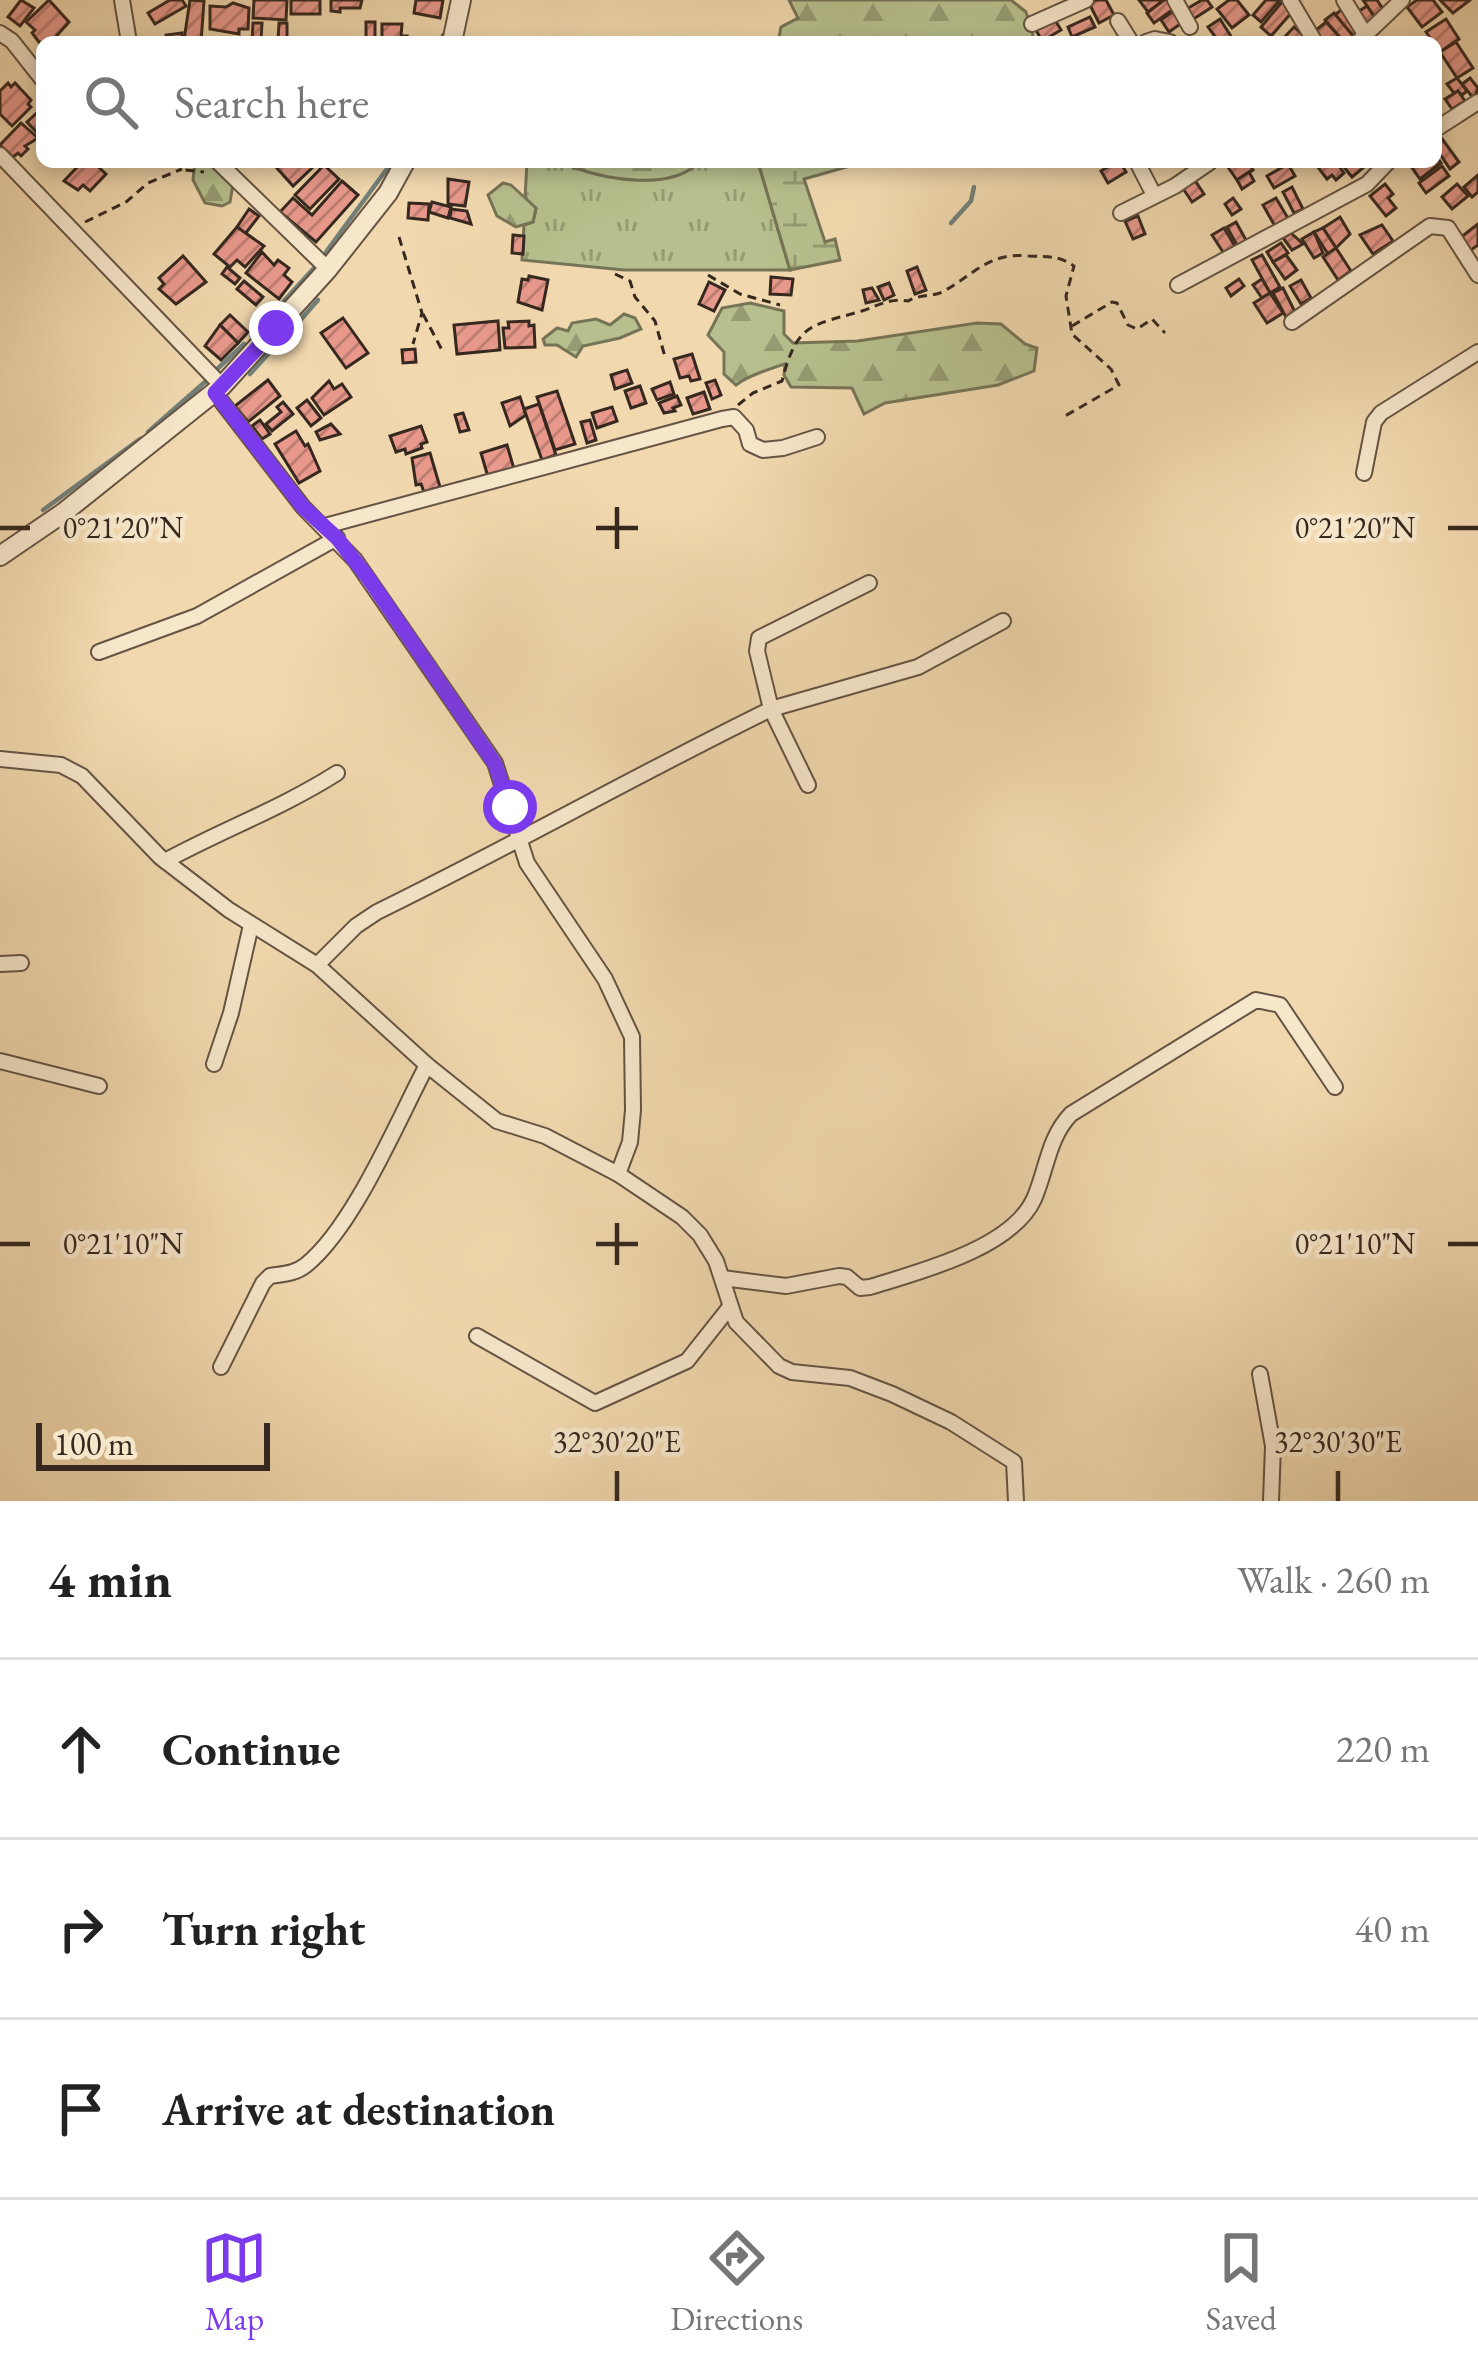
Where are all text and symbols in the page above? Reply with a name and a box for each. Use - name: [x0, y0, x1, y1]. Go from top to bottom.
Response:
- search box: [36, 36, 1442, 168]
- icon: search: [78, 69, 144, 135]
- text: Search here: [174, 73, 369, 131]
- route end: [249, 301, 303, 355]
- text: 0°21'20"N: [63, 508, 183, 547]
- text: 0°21'20"N: [1295, 508, 1415, 547]
- route start: [483, 780, 537, 834]
- text: 0°21'10"N: [63, 1224, 183, 1263]
- text: 0°21'10"N: [1295, 1224, 1415, 1263]
- scale bar: [36, 1417, 270, 1470]
- text: 100 m: [54, 1422, 134, 1465]
- text: 32°30'20"E: [553, 1422, 681, 1461]
- text: 32°30'30"E: [1274, 1422, 1402, 1461]
- text: 4 min: [48, 1546, 172, 1612]
- text: Walk · 260 m: [1237, 1554, 1430, 1605]
- icon: ahead: [48, 1716, 114, 1782]
- text: Continue: [162, 1720, 340, 1778]
- text: 220 m: [1336, 1723, 1430, 1774]
- icon: right: [48, 1896, 114, 1962]
- text: Turn right: [162, 1900, 365, 1958]
- text: 40 m: [1354, 1903, 1430, 1954]
- icon: arrive: [48, 2076, 114, 2142]
- text: Arrive at destination: [162, 2080, 555, 2138]
- tab: Map: [201, 2225, 267, 2340]
- tab: Directions: [670, 2225, 803, 2340]
- tab: Saved: [1206, 2225, 1277, 2340]

